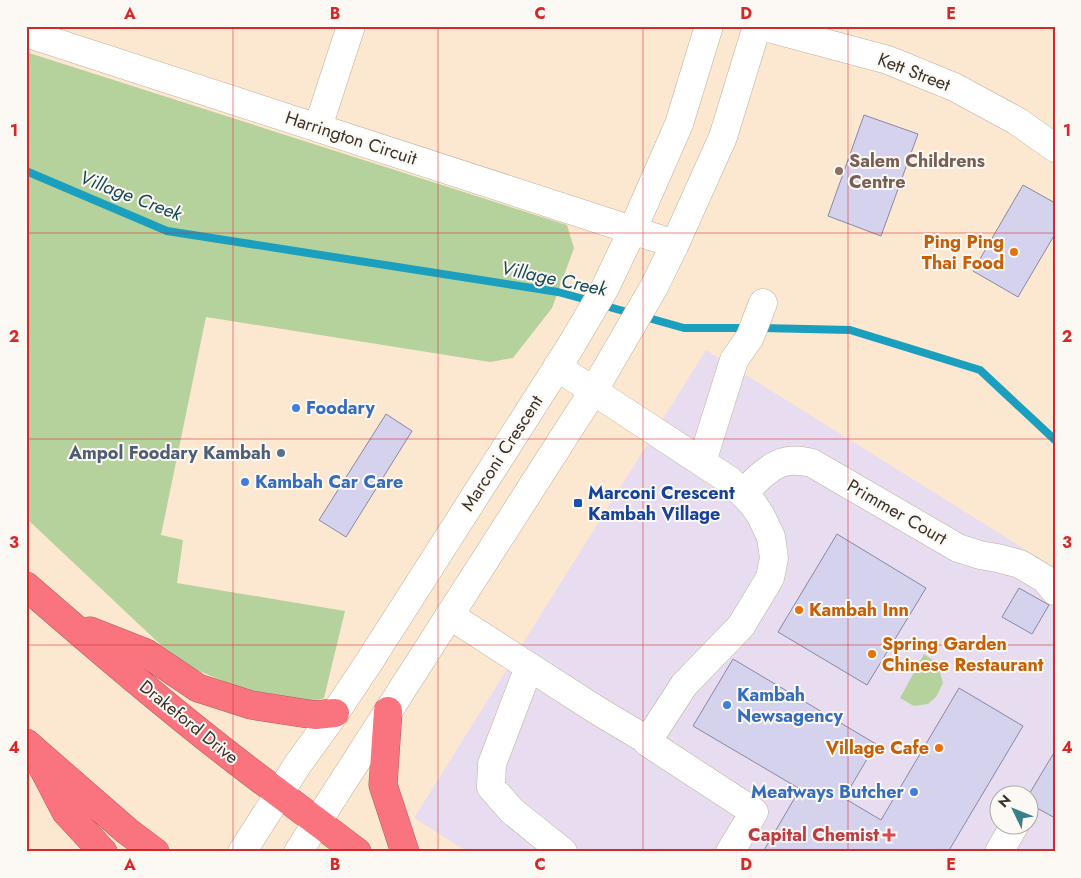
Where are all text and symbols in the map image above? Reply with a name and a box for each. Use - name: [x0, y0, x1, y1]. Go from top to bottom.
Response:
- text: A: [123, 2, 136, 25]
- text: B: [330, 2, 340, 25]
- text: C: [534, 2, 546, 25]
- text: D: [740, 2, 752, 25]
- text: E: [946, 2, 956, 25]
- street label: Kett Street: [874, 46, 955, 98]
- street label: Harrington Circuit: [282, 104, 421, 172]
- text: 1: [10, 119, 18, 142]
- text: 1: [1063, 119, 1071, 142]
- place label: Salem Childrens Centre: [849, 148, 985, 195]
- water label: Village Creek: [76, 164, 187, 228]
- marker: Salem Childrens Centre: [833, 165, 845, 177]
- place label: Ping Ping Thai Food: [922, 229, 1004, 276]
- marker: Ping Ping Thai Food: [1008, 246, 1020, 258]
- water label: Village Creek: [499, 254, 610, 303]
- text: 2: [9, 325, 19, 348]
- text: 2: [1062, 325, 1072, 348]
- street label: Marconi Crescent: [455, 389, 550, 516]
- place label: Foodary: [306, 395, 375, 421]
- marker: Foodary: [290, 402, 302, 414]
- place label: Ampol Foodary Kambah: [68, 440, 271, 466]
- marker: Ampol Foodary Kambah: [275, 447, 287, 459]
- place label: Kambah Car Care: [255, 469, 403, 495]
- street label: Primmer Court: [842, 473, 952, 551]
- marker: Kambah Car Care: [239, 476, 251, 488]
- place label: Marconi Crescent Kambah Village: [588, 480, 735, 527]
- marker: Marconi Crescent Kambah Village: [572, 497, 584, 509]
- text: 3: [9, 531, 19, 554]
- text: 3: [1062, 531, 1072, 554]
- place label: Kambah Inn: [809, 597, 909, 623]
- marker: Kambah Inn: [793, 604, 805, 616]
- place label: Spring Garden Chinese Restaurant: [882, 631, 1044, 678]
- marker: Spring Garden Chinese Restaurant: [866, 648, 878, 660]
- street label: Drakeford Drive: [134, 674, 244, 770]
- place label: Kambah Newsagency: [737, 682, 843, 729]
- marker: Kambah Newsagency: [721, 699, 733, 711]
- place label: Village Cafe: [825, 735, 929, 761]
- text: 4: [8, 736, 20, 759]
- text: 4: [1061, 736, 1073, 759]
- marker: Village Cafe: [933, 742, 945, 754]
- place label: Meatways Butcher: [751, 779, 905, 805]
- marker: Meatways Butcher: [908, 786, 920, 798]
- north arrow: [988, 786, 1038, 836]
- text: N: [993, 790, 1016, 812]
- place label: Capital Chemist: [748, 822, 879, 848]
- marker: Capital Chemist: [883, 829, 895, 841]
- text: A: [123, 853, 136, 876]
- text: B: [330, 853, 340, 876]
- text: C: [534, 853, 546, 876]
- text: D: [740, 853, 752, 876]
- text: E: [946, 853, 956, 876]

